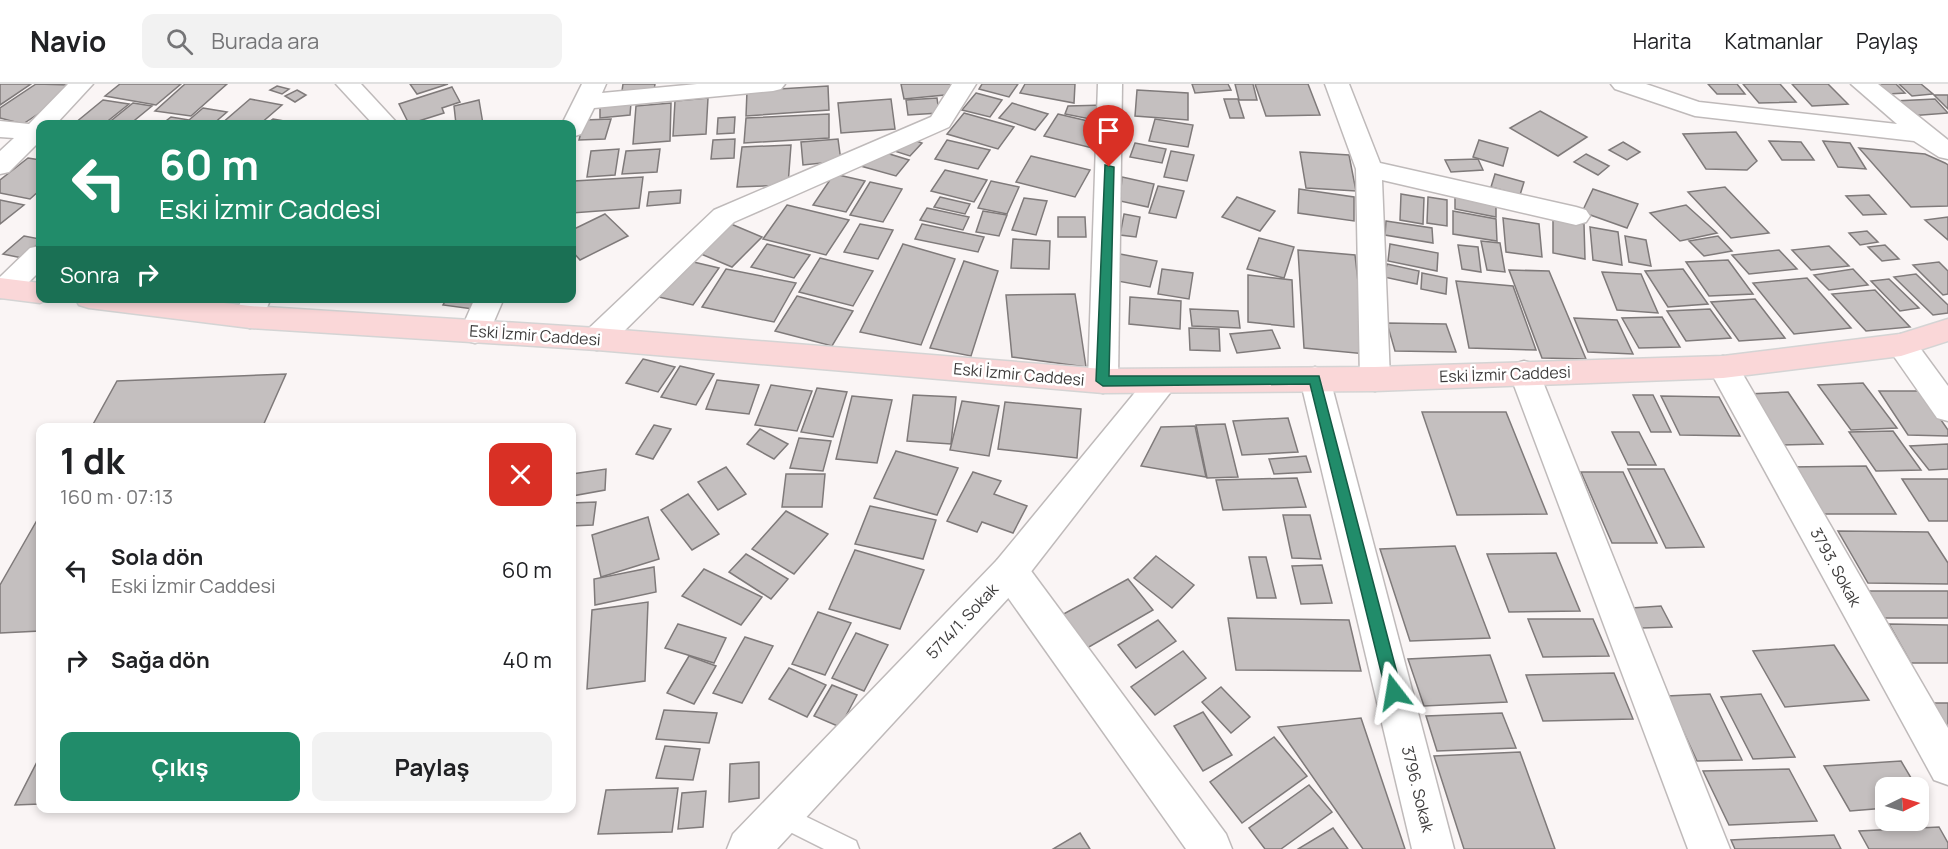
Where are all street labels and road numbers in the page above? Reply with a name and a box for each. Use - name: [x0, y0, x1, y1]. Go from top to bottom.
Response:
- street label: Eski İzmir Caddesi: [469, 319, 601, 351]
- street label: Eski İzmir Caddesi: [952, 357, 1086, 391]
- street label: Eski İzmir Caddesi: [1439, 361, 1571, 387]
- street label: 3793. Sokak: [1805, 524, 1867, 611]
- street label: 5714/1. Sokak: [921, 578, 1004, 664]
- street label: 3796. Sokak: [1397, 744, 1440, 835]

